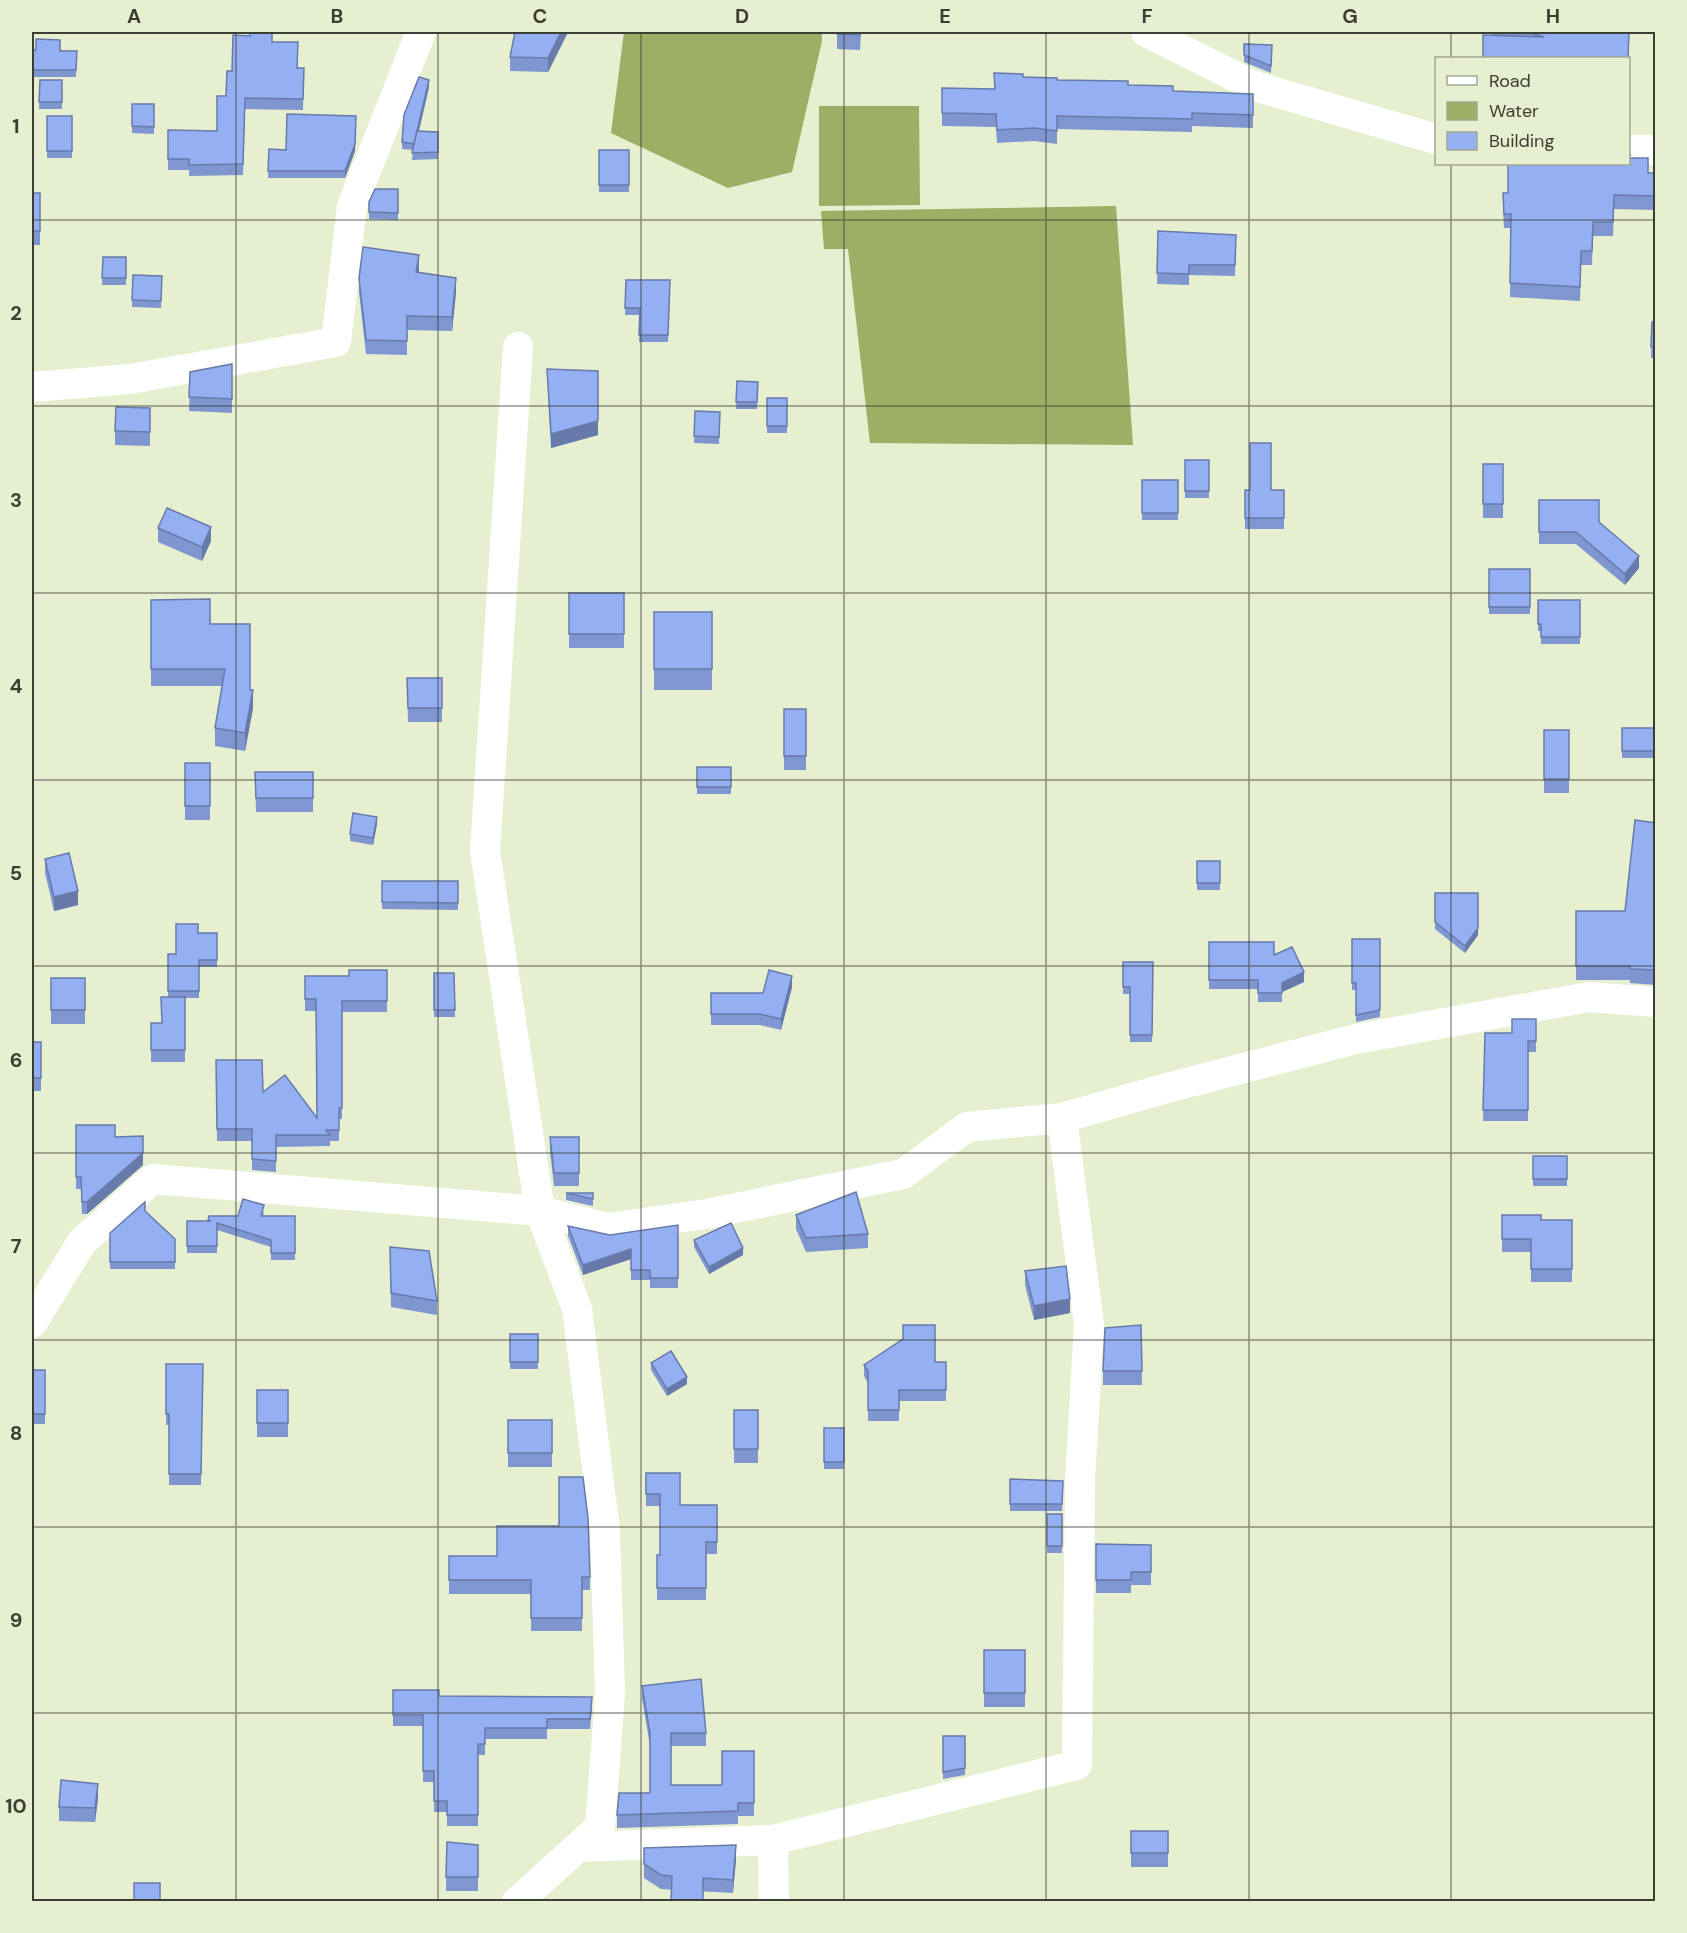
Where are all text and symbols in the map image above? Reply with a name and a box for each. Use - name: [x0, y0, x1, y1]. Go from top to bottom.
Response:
- text: A: [127, 3, 141, 29]
- text: B: [331, 3, 343, 29]
- text: C: [533, 3, 547, 29]
- text: D: [735, 3, 749, 29]
- text: E: [939, 3, 951, 29]
- text: F: [1141, 3, 1153, 29]
- text: G: [1342, 3, 1358, 29]
- text: H: [1546, 3, 1560, 29]
- legend: [1435, 57, 1630, 165]
- text: Road: [1489, 69, 1531, 93]
- text: Water: [1489, 99, 1539, 123]
- text: 1: [12, 113, 20, 139]
- text: Building: [1489, 129, 1554, 153]
- text: 2: [10, 300, 22, 326]
- text: 3: [10, 487, 22, 513]
- text: 4: [10, 673, 23, 699]
- text: 5: [10, 860, 22, 886]
- text: 6: [10, 1047, 22, 1073]
- text: 7: [11, 1233, 22, 1259]
- text: 8: [10, 1420, 22, 1446]
- text: 9: [10, 1607, 22, 1633]
- text: 10: [5, 1793, 27, 1819]

